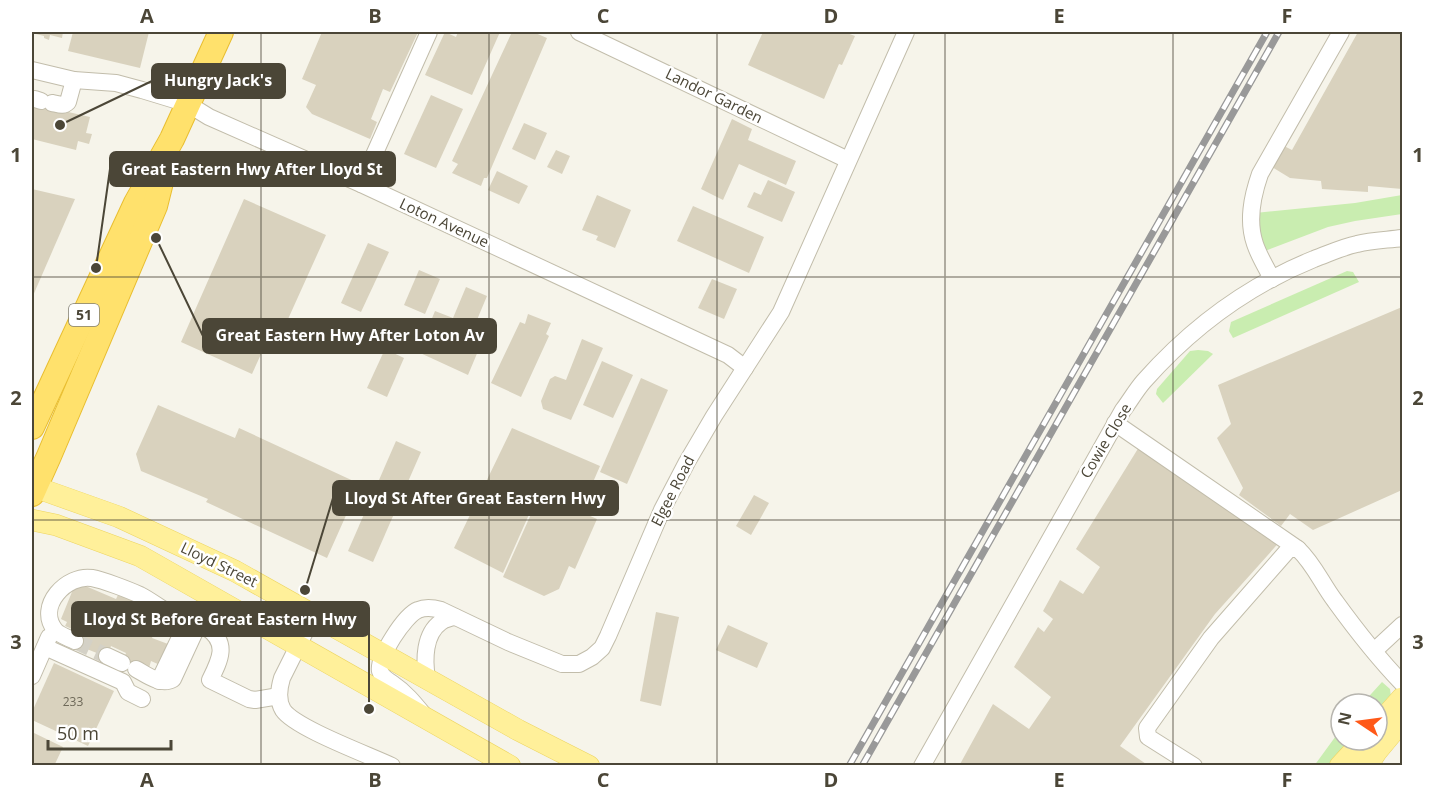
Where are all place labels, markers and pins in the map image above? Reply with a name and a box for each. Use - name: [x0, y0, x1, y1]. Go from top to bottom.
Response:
- callout: Hungry Jack's: [152, 64, 285, 98]
- callout: Great Eastern Hwy After Lloyd St: [110, 152, 395, 186]
- callout: Great Eastern Hwy After Loton Av: [203, 319, 496, 353]
- callout: Lloyd St After Great Eastern Hwy: [333, 481, 618, 515]
- callout: Lloyd St Before Great Eastern Hwy: [72, 602, 369, 636]

